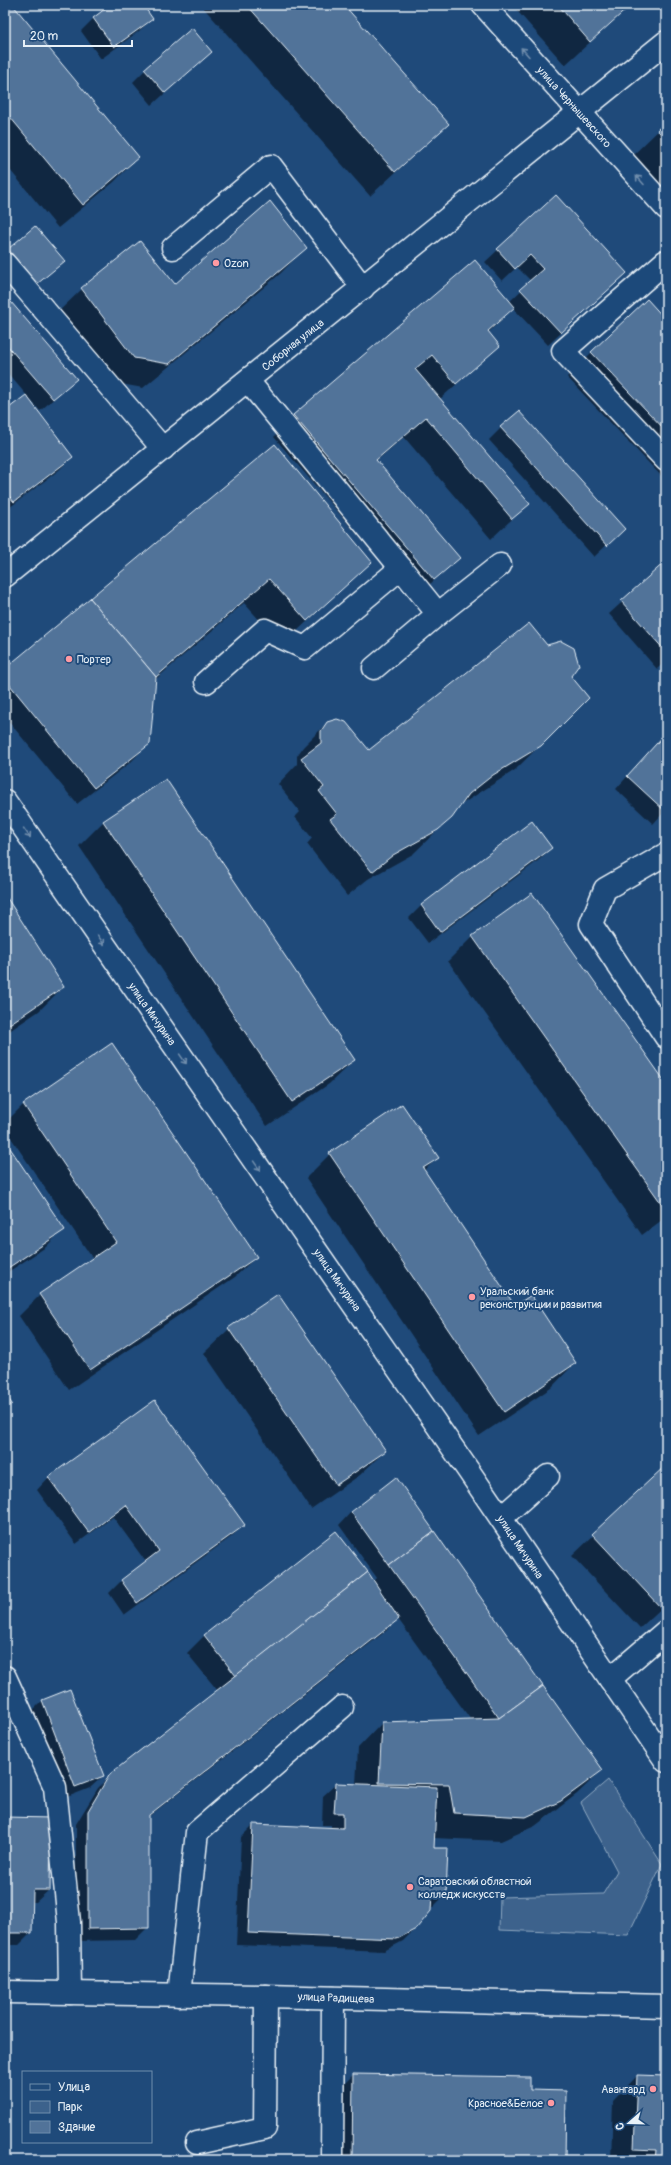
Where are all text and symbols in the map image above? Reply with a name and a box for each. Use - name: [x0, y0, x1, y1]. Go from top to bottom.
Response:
- scale bar: [24, 22, 132, 48]
- text: 20 m: [30, 29, 59, 44]
- one-way arrow: [521, 47, 530, 57]
- street label: улица Чернышевского: [533, 63, 614, 150]
- one-way arrow: [636, 175, 645, 185]
- place label: Ozon: [224, 257, 249, 270]
- marker: Ozon: [211, 258, 221, 268]
- street label: Соборная улица: [260, 316, 326, 374]
- place label: Портер: [77, 653, 111, 666]
- marker: Портер: [64, 654, 74, 664]
- one-way arrow: [23, 828, 31, 839]
- one-way arrow: [97, 935, 105, 946]
- street label: улица Мичурина: [125, 979, 178, 1048]
- one-way arrow: [179, 1053, 187, 1064]
- one-way arrow: [253, 1160, 261, 1171]
- street label: улица Мичурина: [310, 1245, 363, 1314]
- place label: Уральский банк реконструкции и развития: [480, 1285, 602, 1311]
- marker: Уральский банк реконструкции и развития: [467, 1292, 477, 1302]
- street label: улица Мичурина: [493, 1512, 546, 1581]
- place label: Саратовский областной колледж искусств: [418, 1875, 532, 1901]
- marker: Саратовский областной колледж искусств: [405, 1882, 415, 1892]
- street label: улица Радищева: [296, 1990, 375, 2006]
- legend: [22, 2071, 152, 2143]
- text: Улица: [58, 2080, 90, 2095]
- place label: Авангард: [601, 2083, 645, 2096]
- marker: Авангард: [648, 2084, 658, 2094]
- place label: Красное&Белое: [468, 2097, 544, 2110]
- marker: Красное&Белое: [546, 2098, 556, 2108]
- text: Парк: [58, 2100, 83, 2115]
- north arrow: [609, 2103, 649, 2143]
- text: Здание: [58, 2120, 95, 2135]
- text: С: [613, 2121, 627, 2132]

